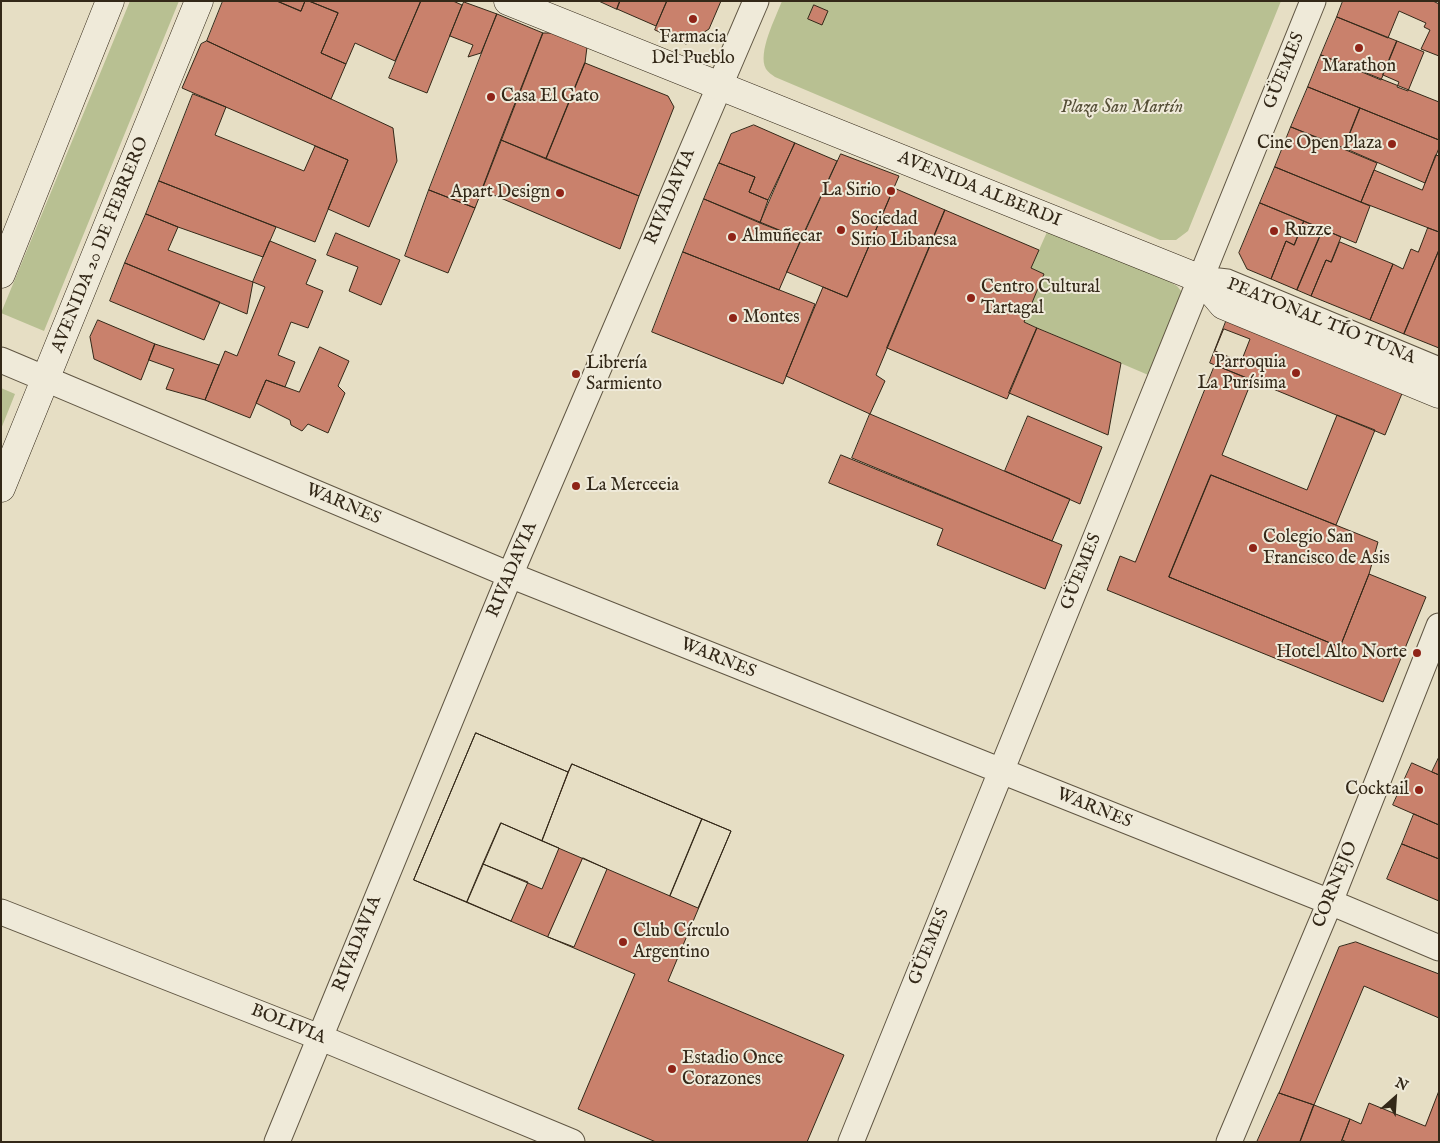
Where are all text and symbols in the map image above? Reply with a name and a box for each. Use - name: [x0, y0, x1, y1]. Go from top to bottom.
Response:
- marker: Farmacia Del Pueblo: [687, 13, 699, 25]
- place label: Farmacia Del Pueblo: [651, 27, 735, 70]
- street label: GÜEMES: [1260, 30, 1310, 112]
- marker: Marathon: [1353, 42, 1365, 54]
- place label: Marathon: [1322, 56, 1396, 78]
- place label: Casa El Gato: [501, 86, 599, 108]
- marker: Casa El Gato: [485, 91, 497, 103]
- park label: Plaza San Martín: [1061, 97, 1183, 119]
- place label: Cine Open Plaza: [1257, 133, 1382, 155]
- street label: AVENIDA 20 DE FEBRERO: [48, 134, 154, 356]
- marker: Cine Open Plaza: [1386, 138, 1398, 150]
- street label: RIVADAVIA: [641, 146, 701, 248]
- street label: AVENIDA ALBERDI: [894, 147, 1064, 233]
- place label: La Sirio: [821, 180, 881, 202]
- place label: Apart Design: [450, 182, 550, 204]
- marker: La Sirio: [885, 185, 897, 197]
- marker: Apart Design: [554, 187, 566, 199]
- place label: Sociedad Sirio Libanesa: [851, 209, 957, 252]
- place label: Ruzze: [1284, 220, 1332, 242]
- marker: Sociedad Sirio Libanesa: [835, 224, 847, 236]
- marker: Ruzze: [1268, 225, 1280, 237]
- place label: Almuñecar: [742, 226, 822, 248]
- marker: Almuñecar: [726, 231, 738, 243]
- street label: PEATONAL TÍO TUNA: [1223, 274, 1419, 370]
- place label: Centro Cultural Tartagal: [981, 277, 1100, 320]
- marker: Centro Cultural Tartagal: [965, 292, 977, 304]
- place label: Montes: [743, 307, 800, 329]
- marker: Montes: [727, 312, 739, 324]
- place label: Parroquia La Purísima: [1198, 352, 1286, 394]
- place label: Librería Sarmiento: [586, 353, 662, 396]
- marker: Parroquia La Purísima: [1290, 367, 1302, 379]
- marker: Librería Sarmiento: [570, 368, 582, 380]
- place label: La Merceeia: [586, 475, 679, 497]
- street label: WARNES: [302, 480, 384, 530]
- marker: La Merceeia: [570, 480, 582, 492]
- street label: RIVADAVIA: [483, 519, 543, 621]
- place label: Colegio San Francisco de Asis: [1263, 527, 1390, 570]
- street label: GÜEMES: [1057, 531, 1107, 613]
- marker: Colegio San Francisco de Asis: [1247, 542, 1259, 554]
- street label: WARNES: [677, 634, 759, 684]
- place label: Hotel Alto Norte: [1276, 642, 1407, 664]
- marker: Hotel Alto Norte: [1411, 647, 1423, 659]
- place label: Cocktail: [1345, 779, 1409, 801]
- street label: WARNES: [1053, 784, 1135, 834]
- marker: Cocktail: [1413, 784, 1425, 796]
- street label: CORNEJO: [1309, 839, 1363, 931]
- street label: RIVADAVIA: [329, 893, 387, 995]
- street label: GÜEMES: [905, 906, 955, 988]
- place label: Club Círculo Argentino: [633, 921, 729, 964]
- marker: Club Círculo Argentino: [617, 936, 629, 948]
- street label: BOLIVIA: [247, 1000, 329, 1050]
- place label: Estadio Once Corazones: [682, 1048, 783, 1090]
- marker: Estadio Once Corazones: [666, 1063, 678, 1075]
- north arrow: [1370, 1073, 1420, 1123]
- text: N: [1392, 1074, 1411, 1095]

